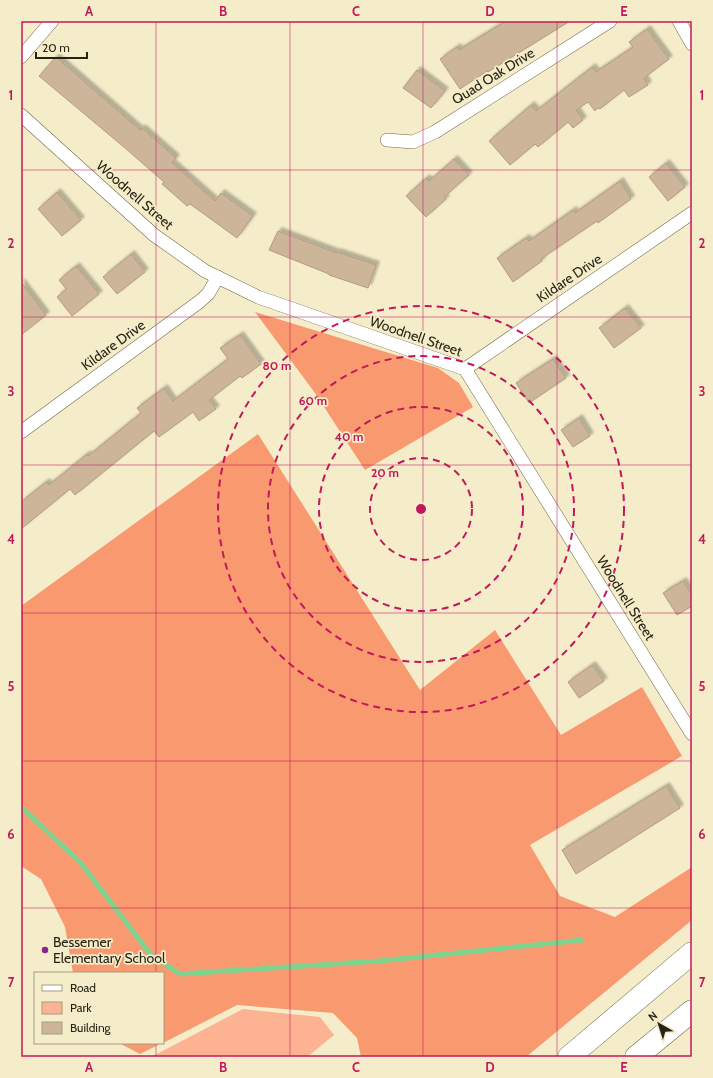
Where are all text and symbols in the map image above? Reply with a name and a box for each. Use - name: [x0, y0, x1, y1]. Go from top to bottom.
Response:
- text: A: [85, 3, 94, 19]
- text: B: [219, 3, 227, 19]
- text: C: [352, 3, 360, 19]
- text: D: [485, 3, 495, 19]
- text: E: [620, 3, 628, 19]
- scale bar: [36, 34, 87, 60]
- text: 20 m: [42, 40, 70, 55]
- street label: Quad Oak Drive: [448, 43, 538, 109]
- text: 1: [9, 87, 13, 103]
- text: 1: [700, 87, 704, 103]
- street label: Woodnell Street: [93, 157, 178, 234]
- text: 2: [8, 235, 15, 251]
- text: 2: [699, 235, 706, 251]
- street label: Kildare Drive: [533, 250, 605, 306]
- street label: Woodnell Street: [367, 312, 465, 360]
- street label: Kildare Drive: [77, 316, 149, 374]
- text: 80 m: [263, 358, 291, 373]
- text: 3: [7, 383, 15, 399]
- text: 3: [698, 383, 706, 399]
- text: 60 m: [299, 393, 327, 408]
- text: 40 m: [334, 429, 364, 444]
- text: 20 m: [371, 465, 399, 480]
- centre of rings: [414, 502, 428, 516]
- text: 4: [7, 531, 15, 547]
- text: 4: [698, 531, 706, 547]
- street label: Woodnell Street: [593, 552, 659, 644]
- text: 5: [8, 678, 15, 694]
- text: 5: [699, 678, 706, 694]
- text: 6: [7, 826, 15, 842]
- text: 6: [698, 826, 706, 842]
- place label: Bessemer Elementary School: [53, 933, 166, 967]
- marker: Bessemer Elementary School: [40, 945, 50, 955]
- legend: [34, 972, 164, 1044]
- text: 7: [8, 974, 15, 990]
- text: 7: [699, 974, 706, 990]
- text: Road: [70, 980, 96, 995]
- text: Park: [70, 1000, 92, 1015]
- north arrow: [639, 1004, 679, 1044]
- text: N: [645, 1008, 660, 1024]
- text: Building: [70, 1020, 112, 1035]
- text: A: [85, 1059, 94, 1075]
- text: B: [219, 1059, 227, 1075]
- text: C: [352, 1059, 360, 1075]
- text: D: [485, 1059, 495, 1075]
- text: E: [620, 1059, 628, 1075]

